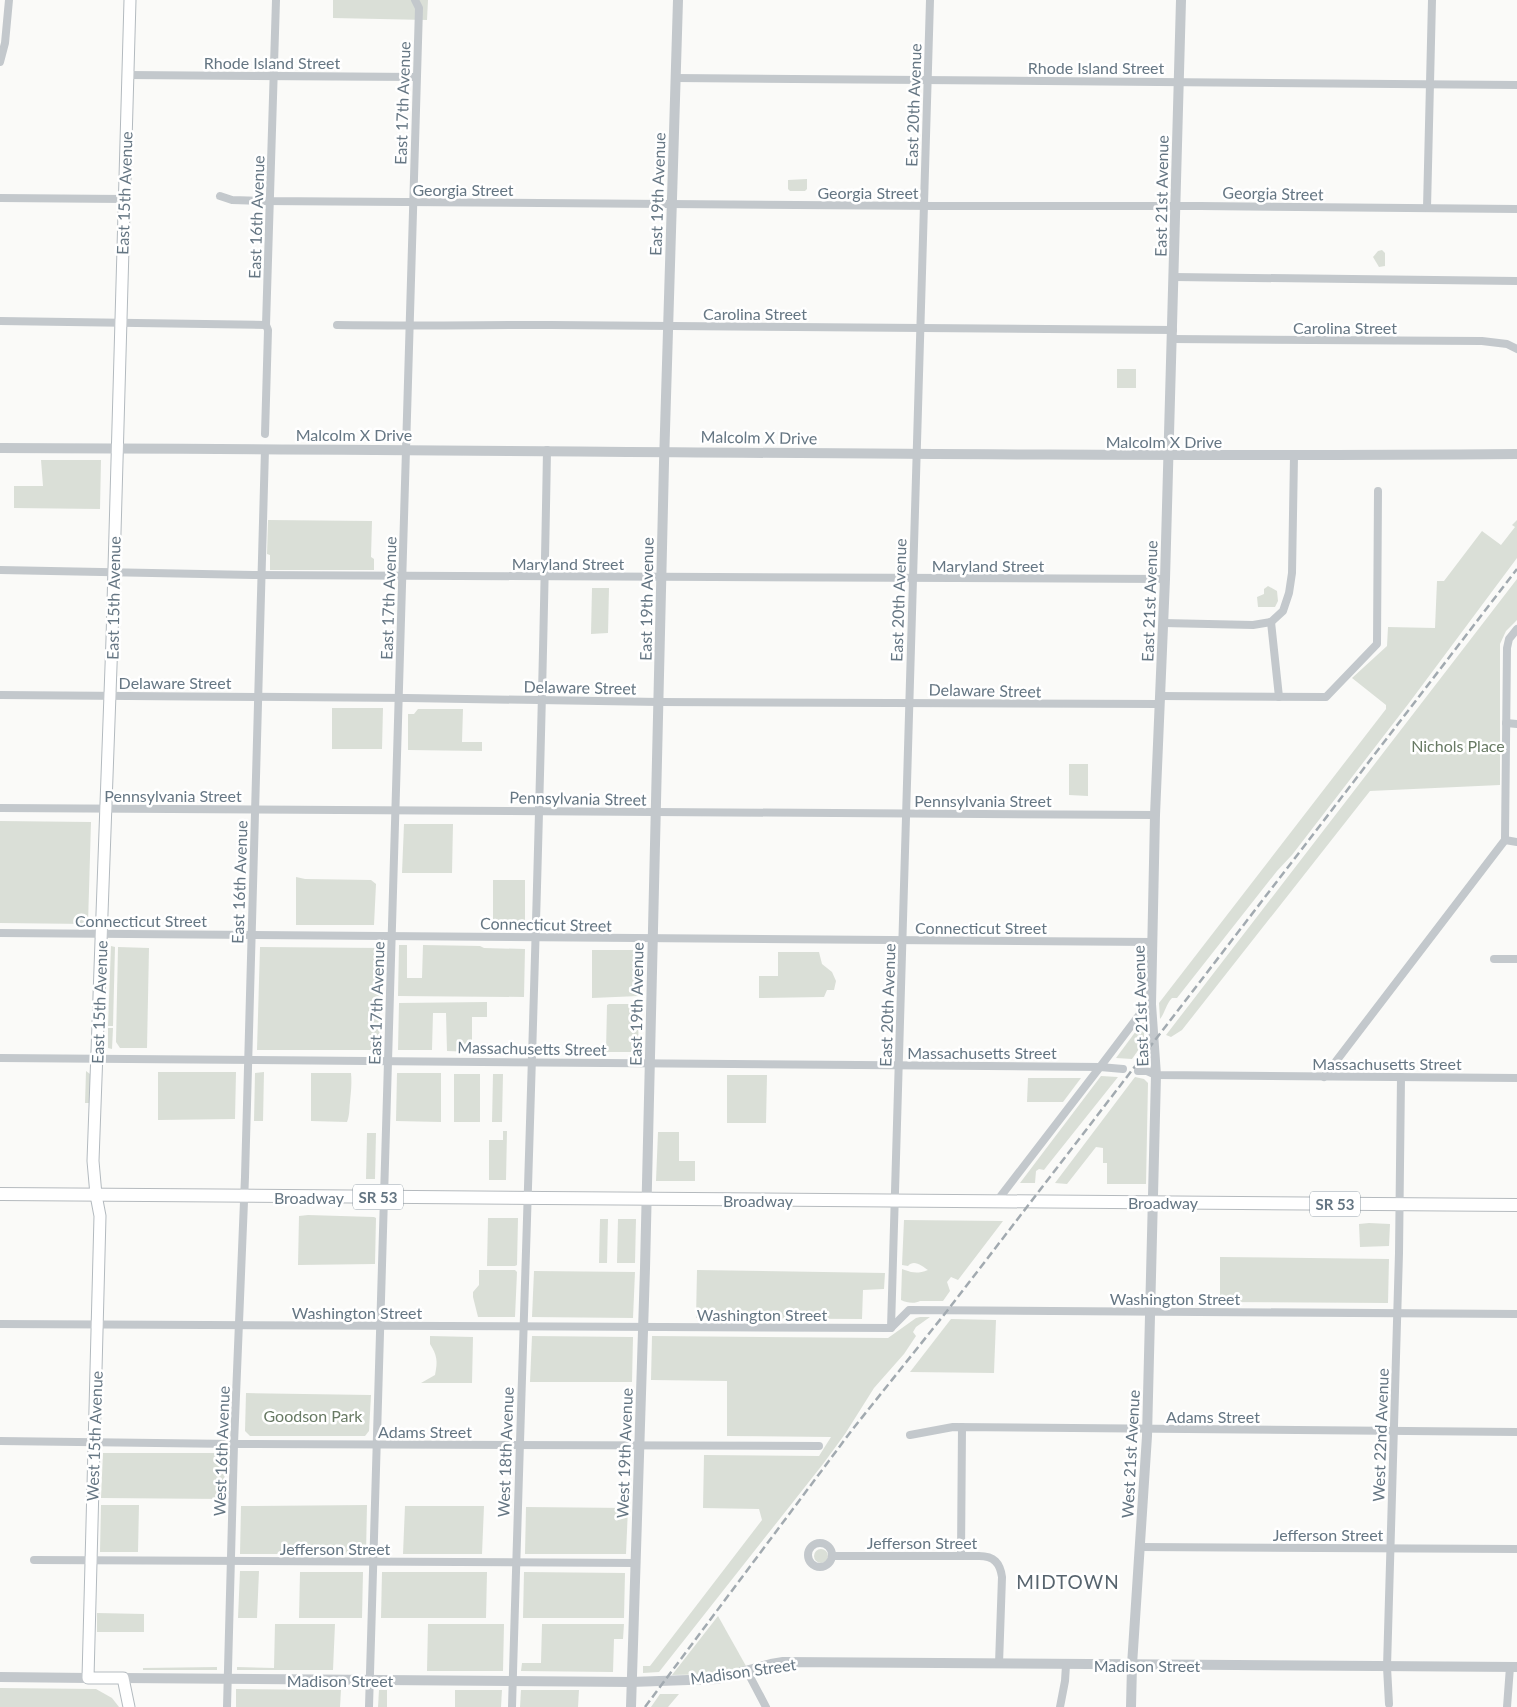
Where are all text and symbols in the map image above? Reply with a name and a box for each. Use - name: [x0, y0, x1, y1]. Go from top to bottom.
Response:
- street label: East 17th Avenue: [390, 41, 414, 165]
- street label: East 20th Avenue: [901, 43, 925, 167]
- street label: Rhode Island Street: [204, 53, 340, 72]
- street label: Rhode Island Street: [1028, 58, 1164, 77]
- street label: East 15th Avenue: [112, 131, 136, 255]
- street label: East 19th Avenue: [645, 132, 669, 256]
- street label: East 21st Avenue: [1150, 135, 1172, 257]
- street label: East 16th Avenue: [244, 155, 268, 279]
- street label: Georgia Street: [412, 180, 514, 199]
- street label: Georgia Street: [817, 183, 919, 202]
- street label: Georgia Street: [1222, 183, 1324, 203]
- street label: Carolina Street: [703, 304, 807, 323]
- street label: Carolina Street: [1293, 318, 1397, 337]
- street label: Malcolm X Drive: [296, 425, 412, 444]
- street label: Malcolm X Drive: [701, 426, 817, 448]
- street label: Malcolm X Drive: [1106, 432, 1222, 451]
- street label: East 15th Avenue: [102, 536, 124, 660]
- street label: East 17th Avenue: [376, 536, 400, 660]
- street label: East 19th Avenue: [635, 537, 657, 661]
- street label: East 20th Avenue: [886, 538, 910, 662]
- street label: East 21st Avenue: [1137, 540, 1161, 662]
- street label: Maryland Street: [512, 554, 625, 573]
- street label: Maryland Street: [932, 556, 1045, 575]
- street label: Delaware Street: [119, 673, 232, 692]
- street label: Delaware Street: [523, 677, 637, 697]
- street label: Delaware Street: [928, 680, 1042, 700]
- park label: Nichols Place: [1411, 736, 1505, 755]
- street label: Pennsylvania Street: [104, 786, 242, 805]
- street label: Pennsylvania Street: [509, 787, 647, 809]
- street label: Pennsylvania Street: [914, 791, 1052, 810]
- street label: East 16th Avenue: [227, 820, 251, 944]
- street label: Connecticut Street: [75, 911, 207, 930]
- street label: Connecticut Street: [480, 913, 612, 935]
- street label: Connecticut Street: [915, 918, 1047, 937]
- street label: East 15th Avenue: [87, 940, 111, 1064]
- street label: East 17th Avenue: [364, 941, 388, 1065]
- street label: East 19th Avenue: [625, 942, 647, 1066]
- street label: East 20th Avenue: [875, 943, 899, 1067]
- street label: East 21st Avenue: [1128, 945, 1152, 1067]
- street label: Massachusetts Street: [457, 1037, 607, 1059]
- street label: Massachusetts Street: [907, 1043, 1057, 1062]
- street label: Massachusetts Street: [1312, 1054, 1462, 1073]
- road number: SR 53: [353, 1184, 403, 1210]
- street label: Broadway: [274, 1188, 345, 1207]
- street label: Broadway: [723, 1191, 794, 1210]
- road number: SR 53: [1310, 1192, 1360, 1216]
- street label: Broadway: [1128, 1193, 1199, 1212]
- street label: Washington Street: [1110, 1289, 1241, 1308]
- street label: Washington Street: [292, 1303, 423, 1322]
- street label: Washington Street: [697, 1305, 828, 1324]
- street label: West 22nd Avenue: [1368, 1368, 1392, 1502]
- street label: West 15th Avenue: [82, 1370, 106, 1502]
- street label: West 16th Avenue: [209, 1385, 233, 1517]
- street label: West 18th Avenue: [493, 1386, 517, 1518]
- street label: West 19th Avenue: [612, 1387, 636, 1519]
- street label: West 21st Avenue: [1117, 1389, 1143, 1519]
- park label: Goodson Park: [264, 1406, 363, 1425]
- street label: Adams Street: [1166, 1407, 1260, 1426]
- street label: Adams Street: [378, 1422, 472, 1441]
- street label: Jefferson Street: [1273, 1525, 1384, 1544]
- street label: Jefferson Street: [867, 1533, 978, 1552]
- street label: Jefferson Street: [280, 1539, 391, 1558]
- district label: MIDTOWN: [1016, 1570, 1120, 1593]
- street label: Madison Street: [689, 1654, 797, 1688]
- street label: Madison Street: [1094, 1656, 1201, 1675]
- street label: Madison Street: [287, 1671, 394, 1690]

